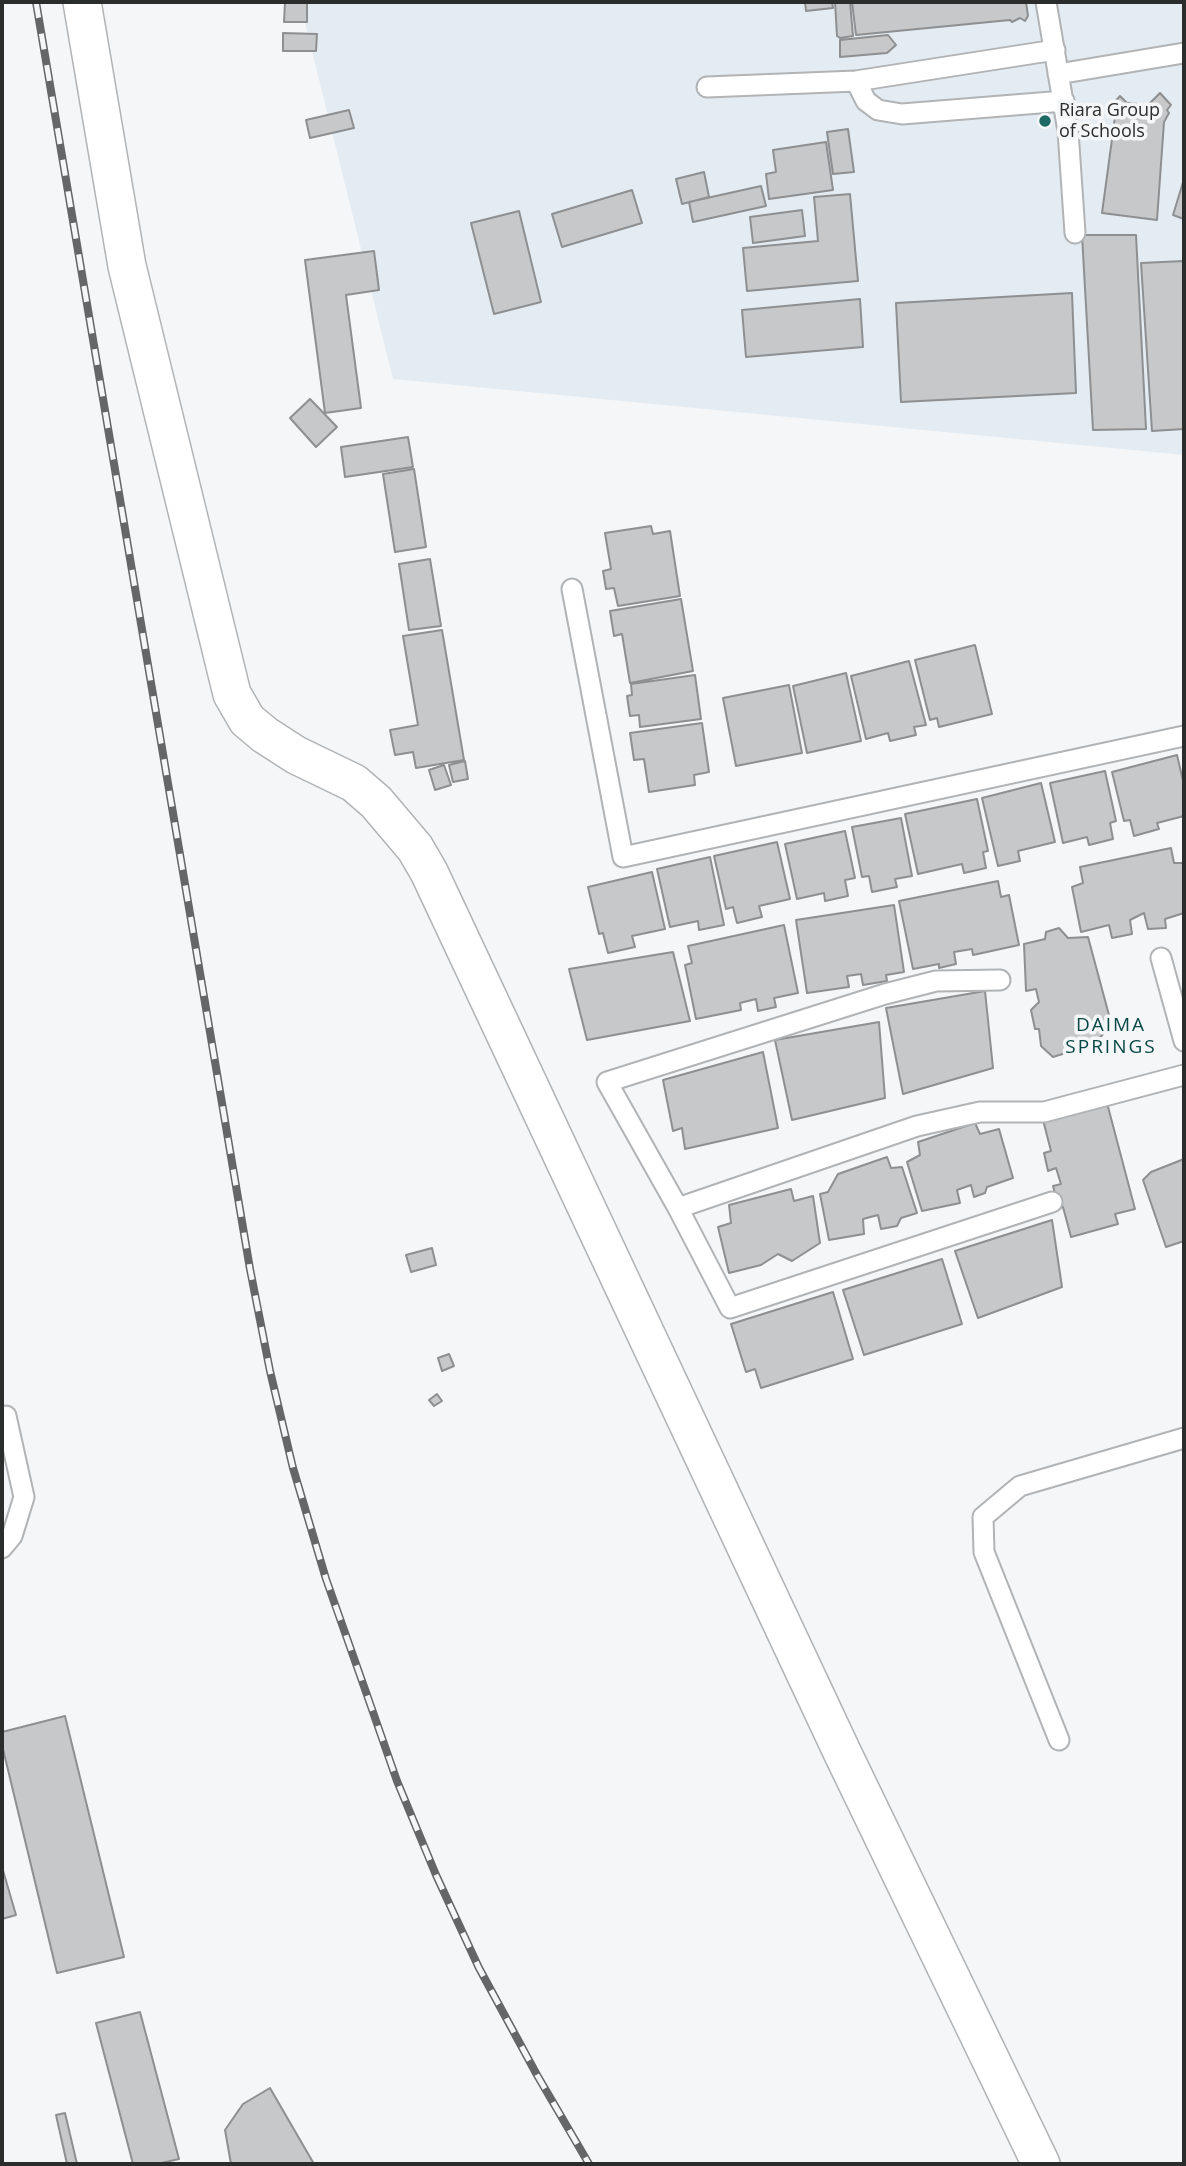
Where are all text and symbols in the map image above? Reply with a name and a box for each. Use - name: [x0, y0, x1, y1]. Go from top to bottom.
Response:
- place label: Riara Group of Schools: [1059, 100, 1160, 142]
- marker: Riara Group of Schools: [1037, 113, 1053, 129]
- district label: DAIMA SPRINGS: [1066, 1015, 1156, 1059]

